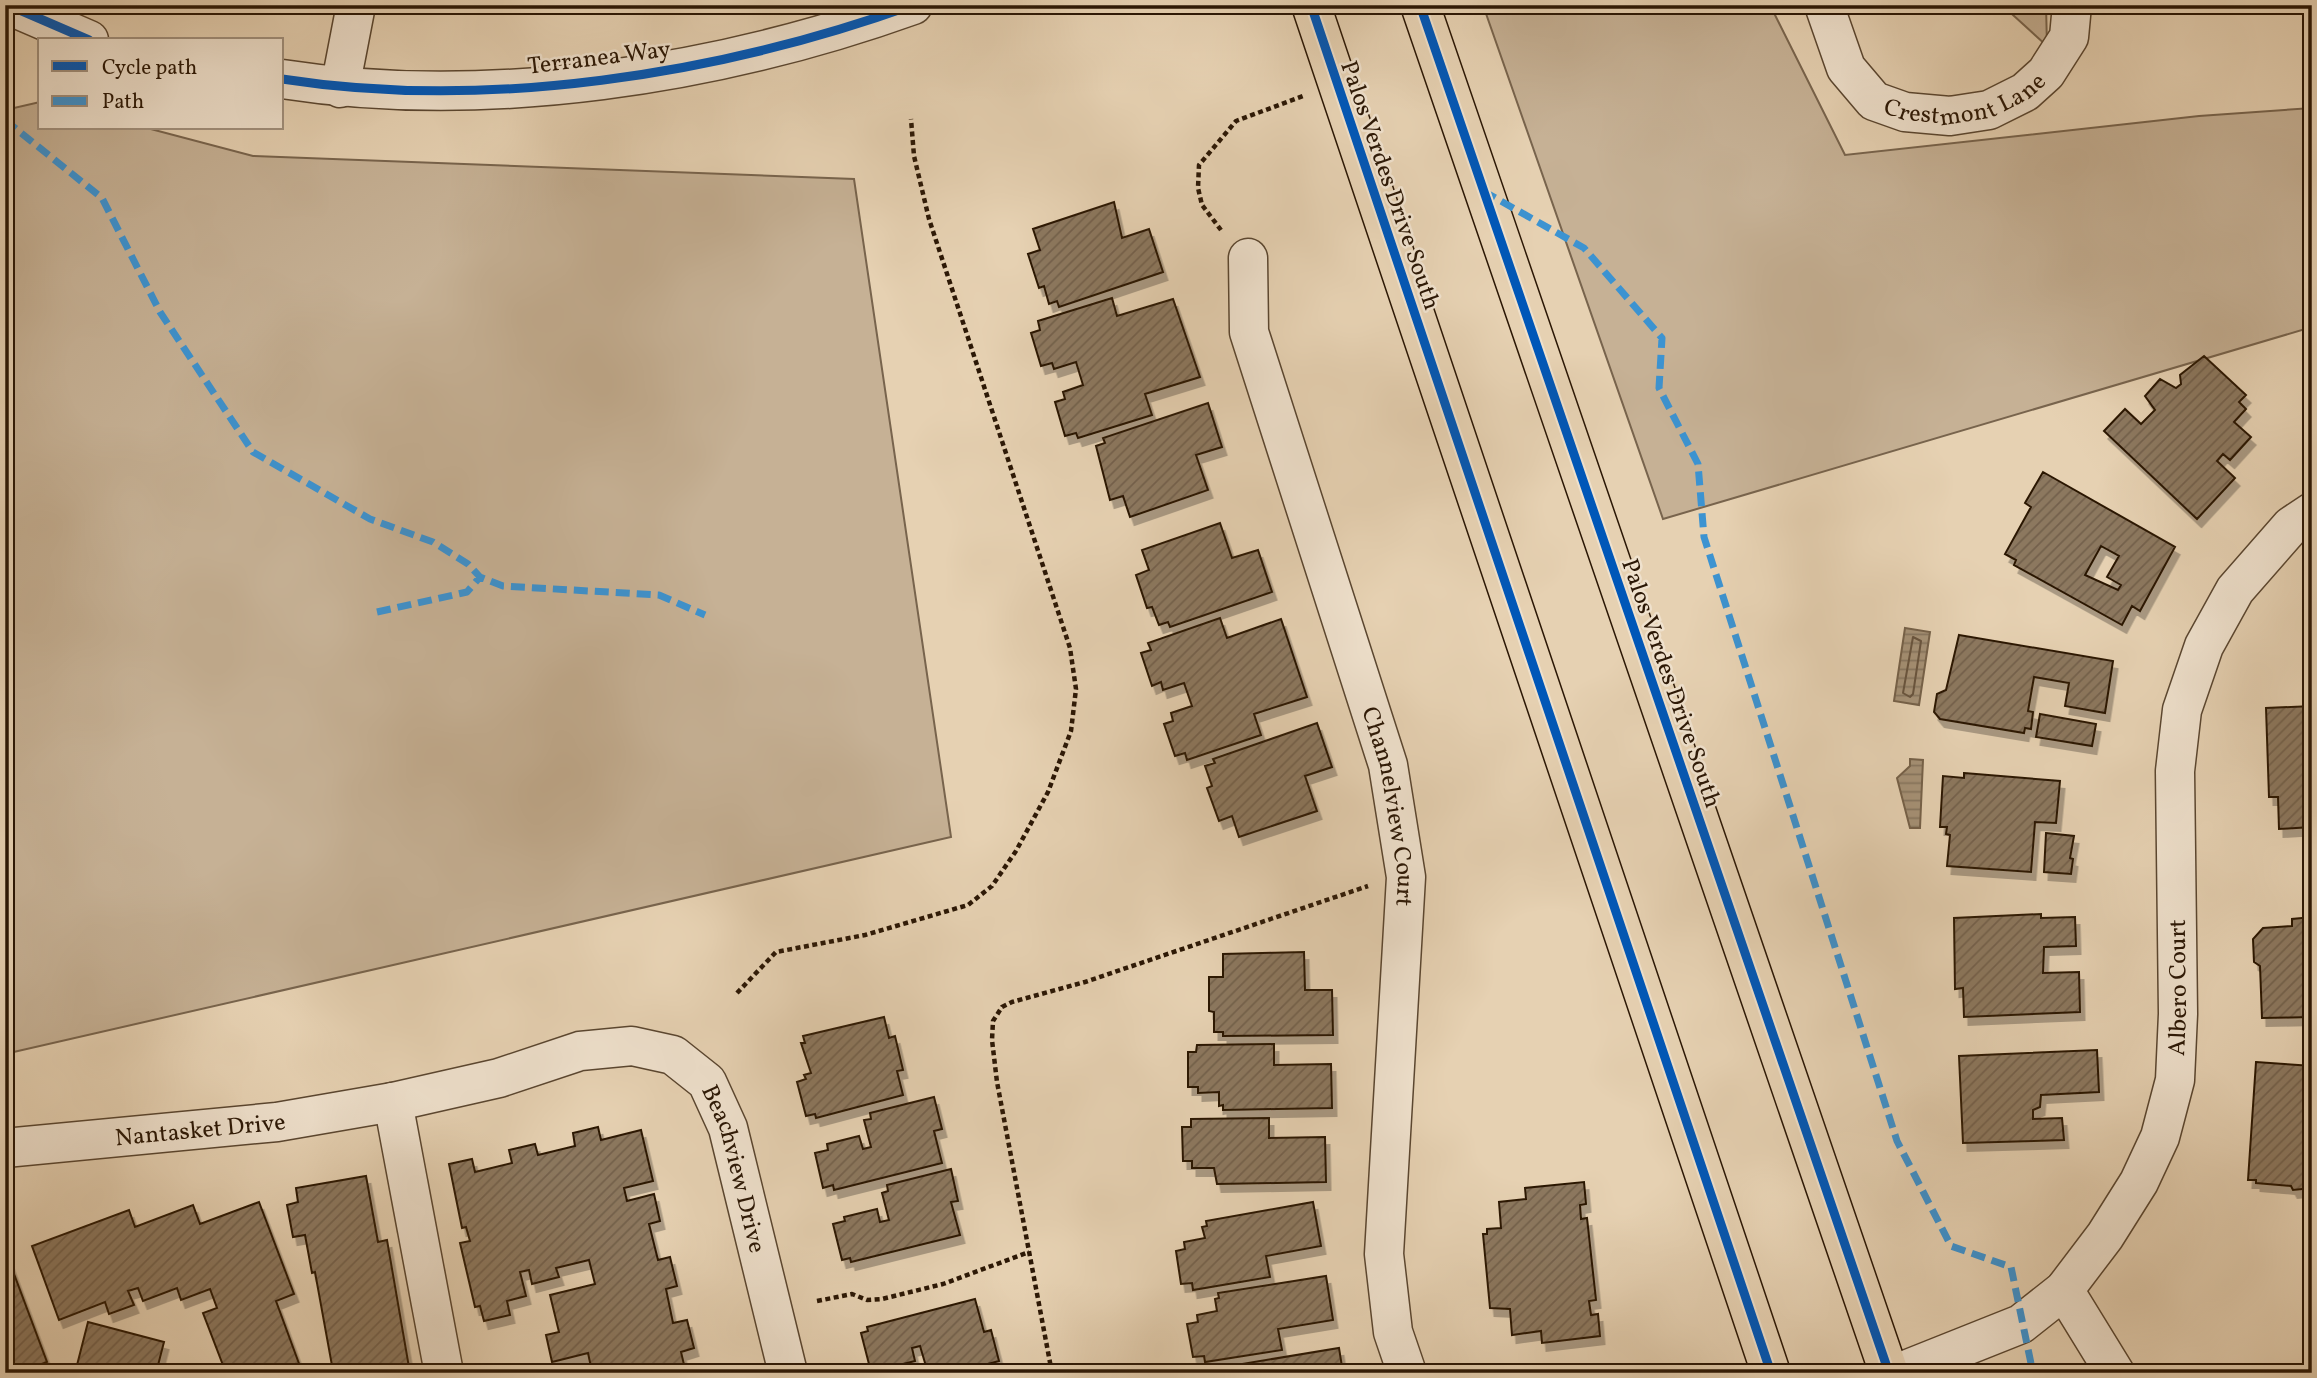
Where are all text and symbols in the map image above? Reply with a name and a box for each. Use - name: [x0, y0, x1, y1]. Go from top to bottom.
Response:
- street label: Terranea Way: [526, 33, 673, 85]
- legend: [38, 38, 284, 130]
- text: Cycle path: [102, 54, 197, 83]
- street label: Palos Verdes Drive South: [1330, 56, 1448, 315]
- street label: Crestmont Lane: [1879, 66, 2054, 136]
- text: Path: [102, 88, 144, 117]
- street label: Palos Verdes Drive South: [1611, 554, 1729, 813]
- street label: Channelview Court: [1351, 703, 1421, 907]
- street label: Albero Court: [2161, 919, 2197, 1057]
- street label: Beachview Drive: [691, 1080, 773, 1257]
- street label: Nantasket Drive: [114, 1106, 288, 1156]

